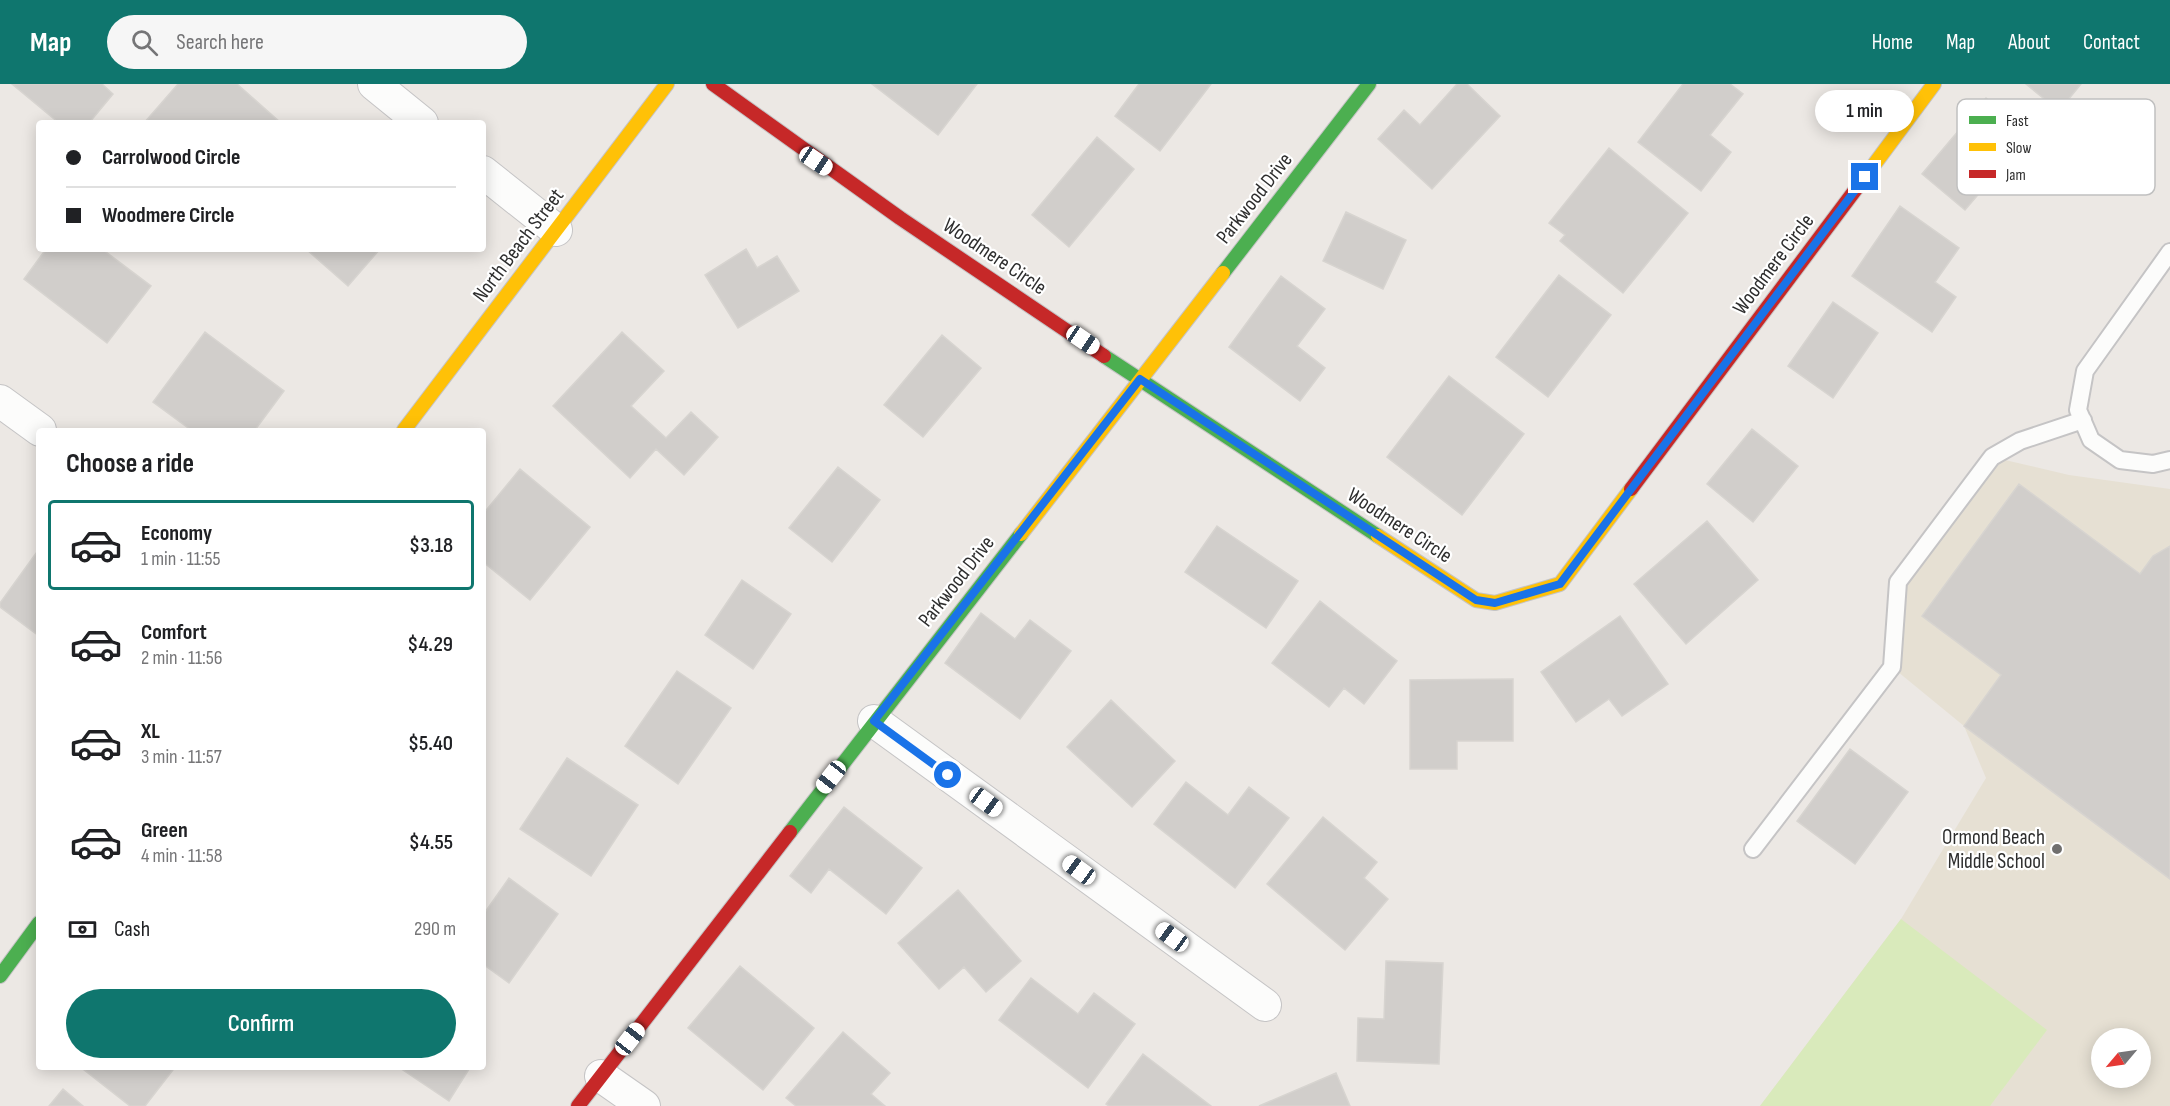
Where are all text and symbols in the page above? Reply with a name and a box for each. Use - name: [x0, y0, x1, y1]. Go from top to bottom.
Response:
- search box: [107, 15, 527, 69]
- text: Map: [30, 26, 71, 59]
- icon: search: [128, 26, 161, 59]
- text: Search here: [176, 29, 264, 56]
- text: Home: [1872, 30, 1913, 55]
- text: Map: [1946, 30, 1975, 55]
- text: About: [2008, 30, 2050, 55]
- text: Contact: [2083, 30, 2140, 55]
- callout: 1 min: [1816, 90, 1914, 132]
- text: 1 min: [1846, 99, 1883, 123]
- legend: [1957, 99, 2155, 195]
- text: Fast: [2006, 112, 2029, 131]
- text: Slow: [2006, 139, 2031, 158]
- car: [796, 143, 836, 179]
- text: Carrolwood Circle: [102, 144, 240, 171]
- street label: Parkwood Drive: [1211, 148, 1298, 249]
- route end: [1851, 163, 1878, 190]
- text: Jam: [2005, 166, 2026, 185]
- street label: North Beach Street: [468, 184, 569, 307]
- text: Woodmere Circle: [102, 202, 234, 229]
- street label: Woodmere Circle: [1727, 209, 1819, 320]
- street label: Woodmere Circle: [938, 213, 1051, 300]
- car: [1063, 322, 1103, 358]
- text: Choose a ride: [66, 448, 194, 480]
- street label: Woodmere Circle: [1343, 482, 1457, 568]
- icon: car: [69, 518, 123, 572]
- text: Economy: [141, 520, 212, 547]
- street label: Parkwood Drive: [913, 531, 1000, 632]
- text: $3.18: [409, 532, 453, 559]
- text: 1 min · 11:55: [141, 547, 220, 571]
- icon: car: [69, 617, 123, 671]
- text: Comfort: [141, 619, 207, 646]
- text: $4.29: [407, 631, 453, 658]
- text: 2 min · 11:56: [141, 646, 222, 670]
- icon: car: [69, 716, 123, 770]
- text: XL: [141, 718, 160, 745]
- text: $5.40: [408, 730, 453, 757]
- text: 3 min · 11:57: [141, 745, 222, 769]
- car: [813, 757, 849, 797]
- route start: [934, 761, 961, 788]
- car: [966, 784, 1006, 820]
- icon: car: [69, 815, 123, 869]
- text: Green: [141, 817, 188, 844]
- place label: Ormond Beach Middle School: [1942, 825, 2045, 874]
- text: $4.55: [409, 829, 453, 856]
- marker: Ormond Beach Middle School: [2050, 842, 2064, 856]
- text: 4 min · 11:58: [141, 844, 223, 868]
- car: [1059, 852, 1099, 888]
- icon: cash: [66, 913, 99, 946]
- text: Cash: [114, 916, 150, 943]
- text: 290 m: [414, 917, 456, 941]
- car: [1152, 919, 1192, 955]
- button: Confirm: [66, 989, 456, 1058]
- car: [612, 1019, 648, 1059]
- north arrow: [2091, 1028, 2151, 1088]
- map controls: [2091, 1028, 2151, 1088]

